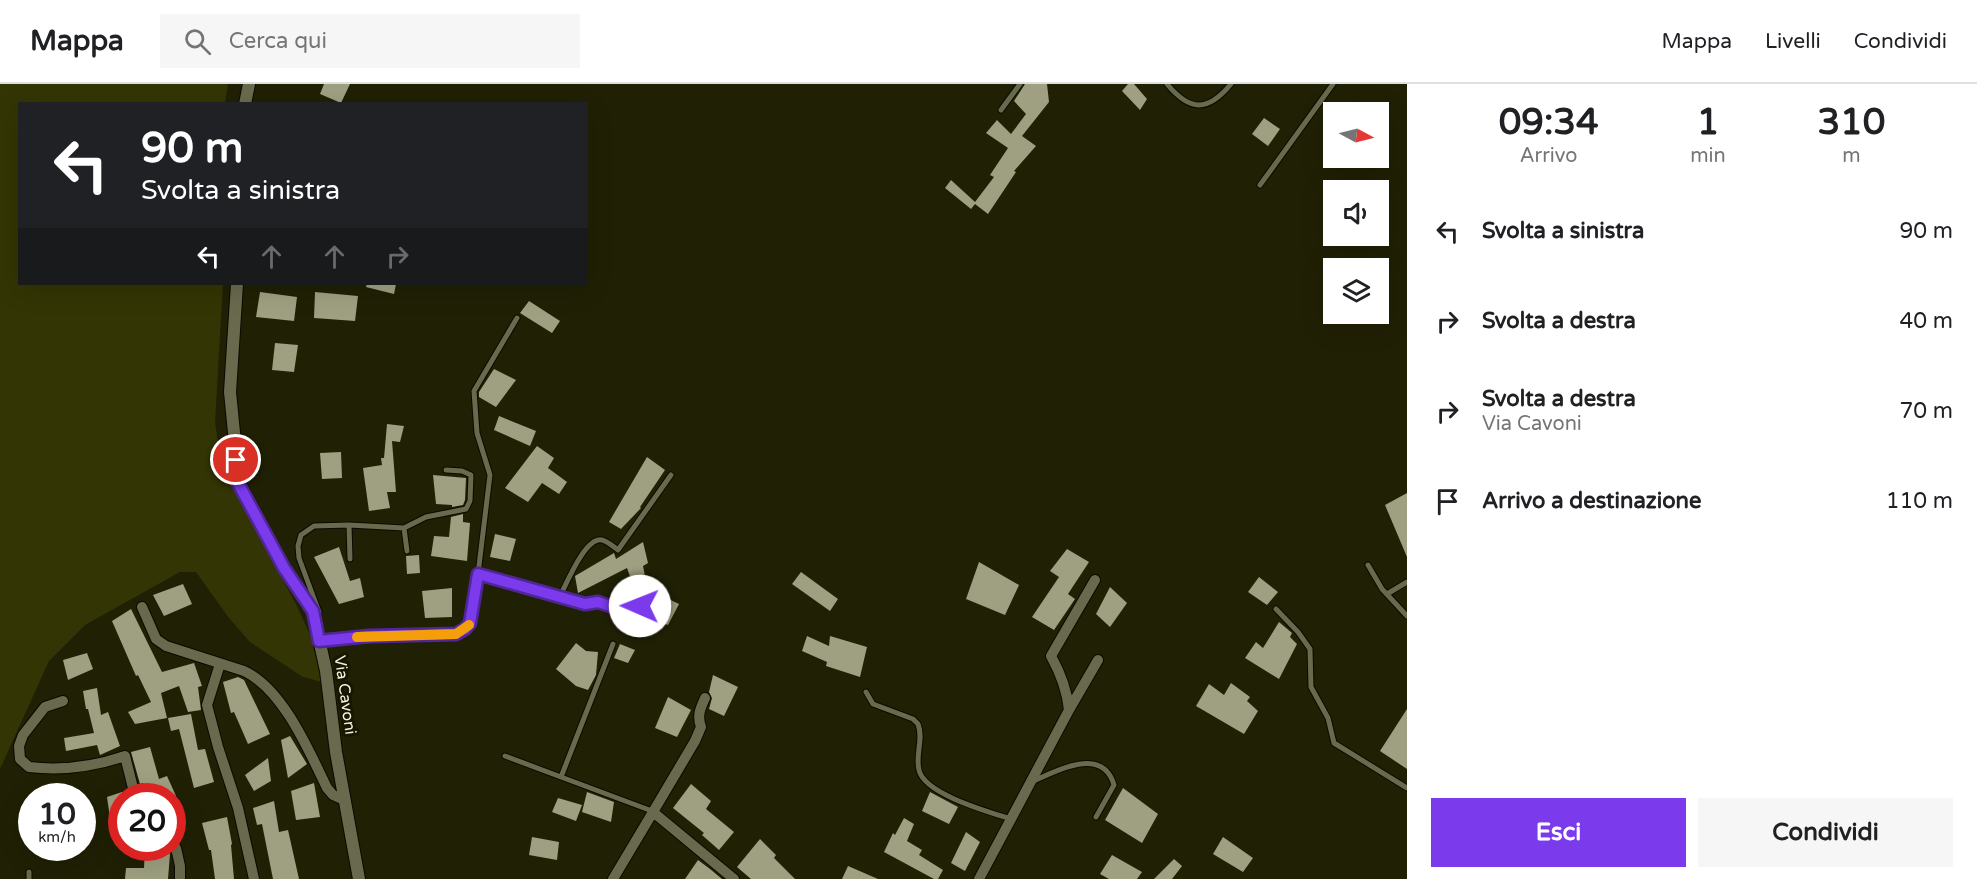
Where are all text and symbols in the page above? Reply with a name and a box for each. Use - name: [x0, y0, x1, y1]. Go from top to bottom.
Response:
- search box: [160, 14, 580, 68]
- text: Mappa: [30, 24, 124, 58]
- icon: search: [181, 25, 214, 58]
- text: Cerca qui: [229, 28, 327, 54]
- text: Mappa: [1662, 29, 1732, 54]
- text: Livelli: [1765, 29, 1821, 54]
- text: Condividi: [1854, 29, 1947, 54]
- text: 09:34: [1499, 101, 1599, 144]
- text: 1: [1697, 101, 1719, 144]
- text: 310: [1817, 101, 1885, 144]
- north arrow: [1323, 102, 1389, 168]
- map controls: [1323, 102, 1389, 324]
- text: 90 m: [141, 123, 243, 174]
- icon: left: [42, 126, 120, 204]
- text: Arrivo: [1520, 144, 1577, 168]
- text: min: [1690, 144, 1726, 168]
- text: m: [1842, 144, 1861, 168]
- text: Svolta a sinistra: [141, 174, 340, 207]
- button: sound: [1323, 180, 1389, 246]
- icon: left: [1431, 215, 1464, 248]
- text: Svolta a sinistra: [1482, 218, 1644, 244]
- text: 90 m: [1899, 218, 1953, 244]
- icon: left: [192, 240, 225, 273]
- icon: ahead: [255, 240, 288, 273]
- icon: ahead: [318, 240, 351, 273]
- icon: right: [381, 240, 414, 273]
- button: layers: [1323, 258, 1389, 324]
- icon: right: [1431, 305, 1464, 338]
- text: Svolta a destra: [1482, 308, 1636, 334]
- text: 40 m: [1899, 308, 1953, 334]
- text: Svolta a destra: [1482, 386, 1636, 412]
- icon: right: [1431, 395, 1464, 428]
- text: 70 m: [1899, 398, 1953, 424]
- text: Via Cavoni: [1482, 412, 1582, 436]
- pin: [210, 434, 261, 485]
- icon: arrive: [219, 443, 252, 476]
- icon: arrive: [1431, 485, 1464, 518]
- text: Arrivo a destinazione: [1482, 488, 1701, 514]
- text: 110 m: [1886, 488, 1953, 514]
- position arrow: [608, 574, 672, 638]
- street label: Via Cavoni: [330, 654, 360, 736]
- speed limit sign: 20: [108, 783, 186, 861]
- text: 10: [38, 796, 76, 833]
- button: Esci: [1431, 798, 1686, 867]
- button: Condividi: [1698, 798, 1953, 867]
- text: km/h: [38, 828, 76, 846]

